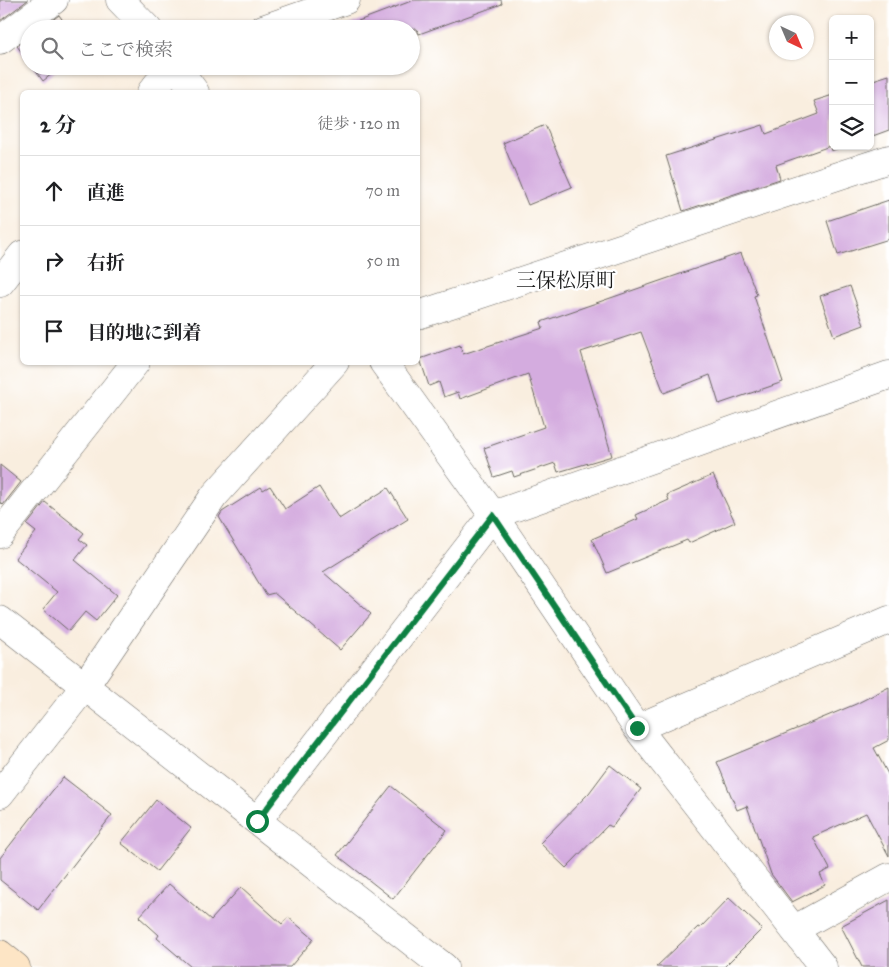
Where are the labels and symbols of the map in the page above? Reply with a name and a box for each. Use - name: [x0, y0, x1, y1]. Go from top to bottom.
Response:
- north arrow: [769, 15, 814, 60]
- district label: 三保松原町: [516, 268, 616, 292]
- route end: [626, 717, 649, 740]
- route start: [246, 810, 269, 833]

